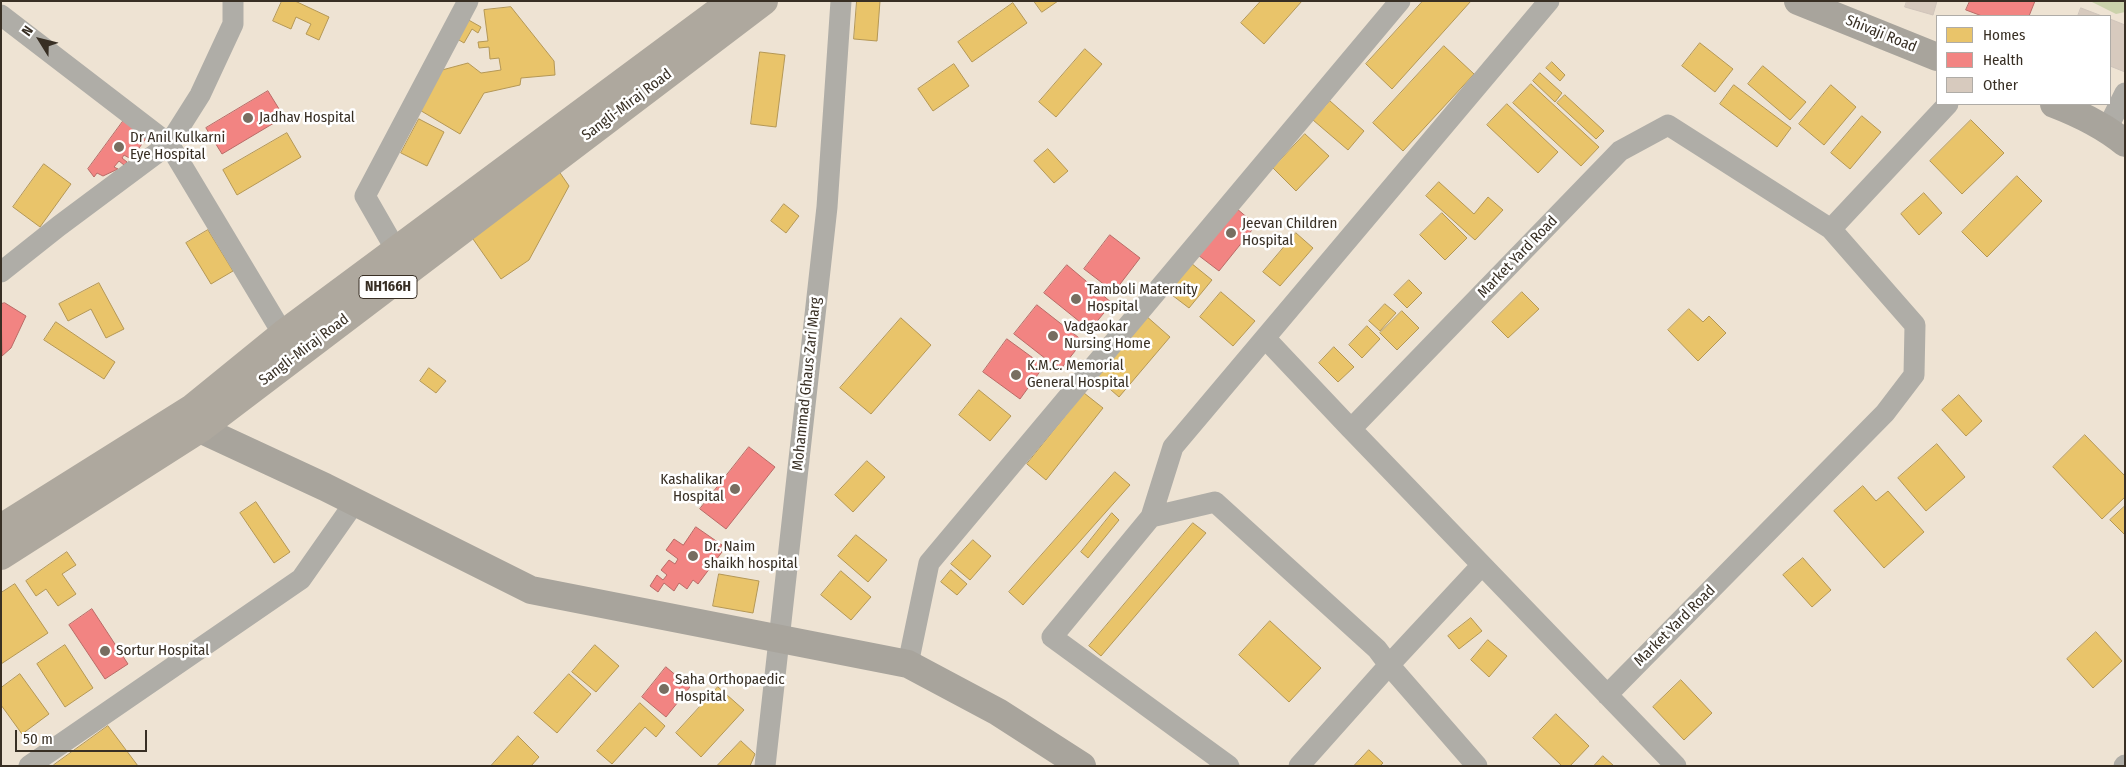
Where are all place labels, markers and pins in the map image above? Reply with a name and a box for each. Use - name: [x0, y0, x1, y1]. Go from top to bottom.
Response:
- place label: Jadhav Hospital: [259, 109, 355, 127]
- marker: Jadhav Hospital: [241, 111, 255, 125]
- place label: Dr Anil Kulkarni Eye Hospital: [130, 129, 225, 164]
- marker: Dr Anil Kulkarni Eye Hospital: [112, 140, 126, 154]
- place label: Jeevan Children Hospital: [1242, 215, 1337, 250]
- marker: Jeevan Children Hospital: [1224, 226, 1238, 240]
- place label: Tamboli Maternity Hospital: [1087, 281, 1198, 316]
- marker: Tamboli Maternity Hospital: [1069, 292, 1083, 306]
- place label: Vadgaokar Nursing Home: [1064, 318, 1151, 353]
- marker: Vadgaokar Nursing Home: [1046, 329, 1060, 343]
- place label: K.M.C. Memorial General Hospital: [1027, 357, 1129, 392]
- marker: K.M.C. Memorial General Hospital: [1009, 368, 1023, 382]
- place label: Kashalikar Hospital: [660, 471, 724, 506]
- marker: Kashalikar Hospital: [728, 482, 742, 496]
- place label: Dr. Naim shaikh hospital: [704, 538, 798, 573]
- marker: Dr. Naim shaikh hospital: [686, 549, 700, 563]
- place label: Sortur Hospital: [116, 642, 209, 660]
- marker: Sortur Hospital: [98, 644, 112, 658]
- place label: Saha Orthopaedic Hospital: [675, 671, 785, 706]
- marker: Saha Orthopaedic Hospital: [657, 682, 671, 696]

